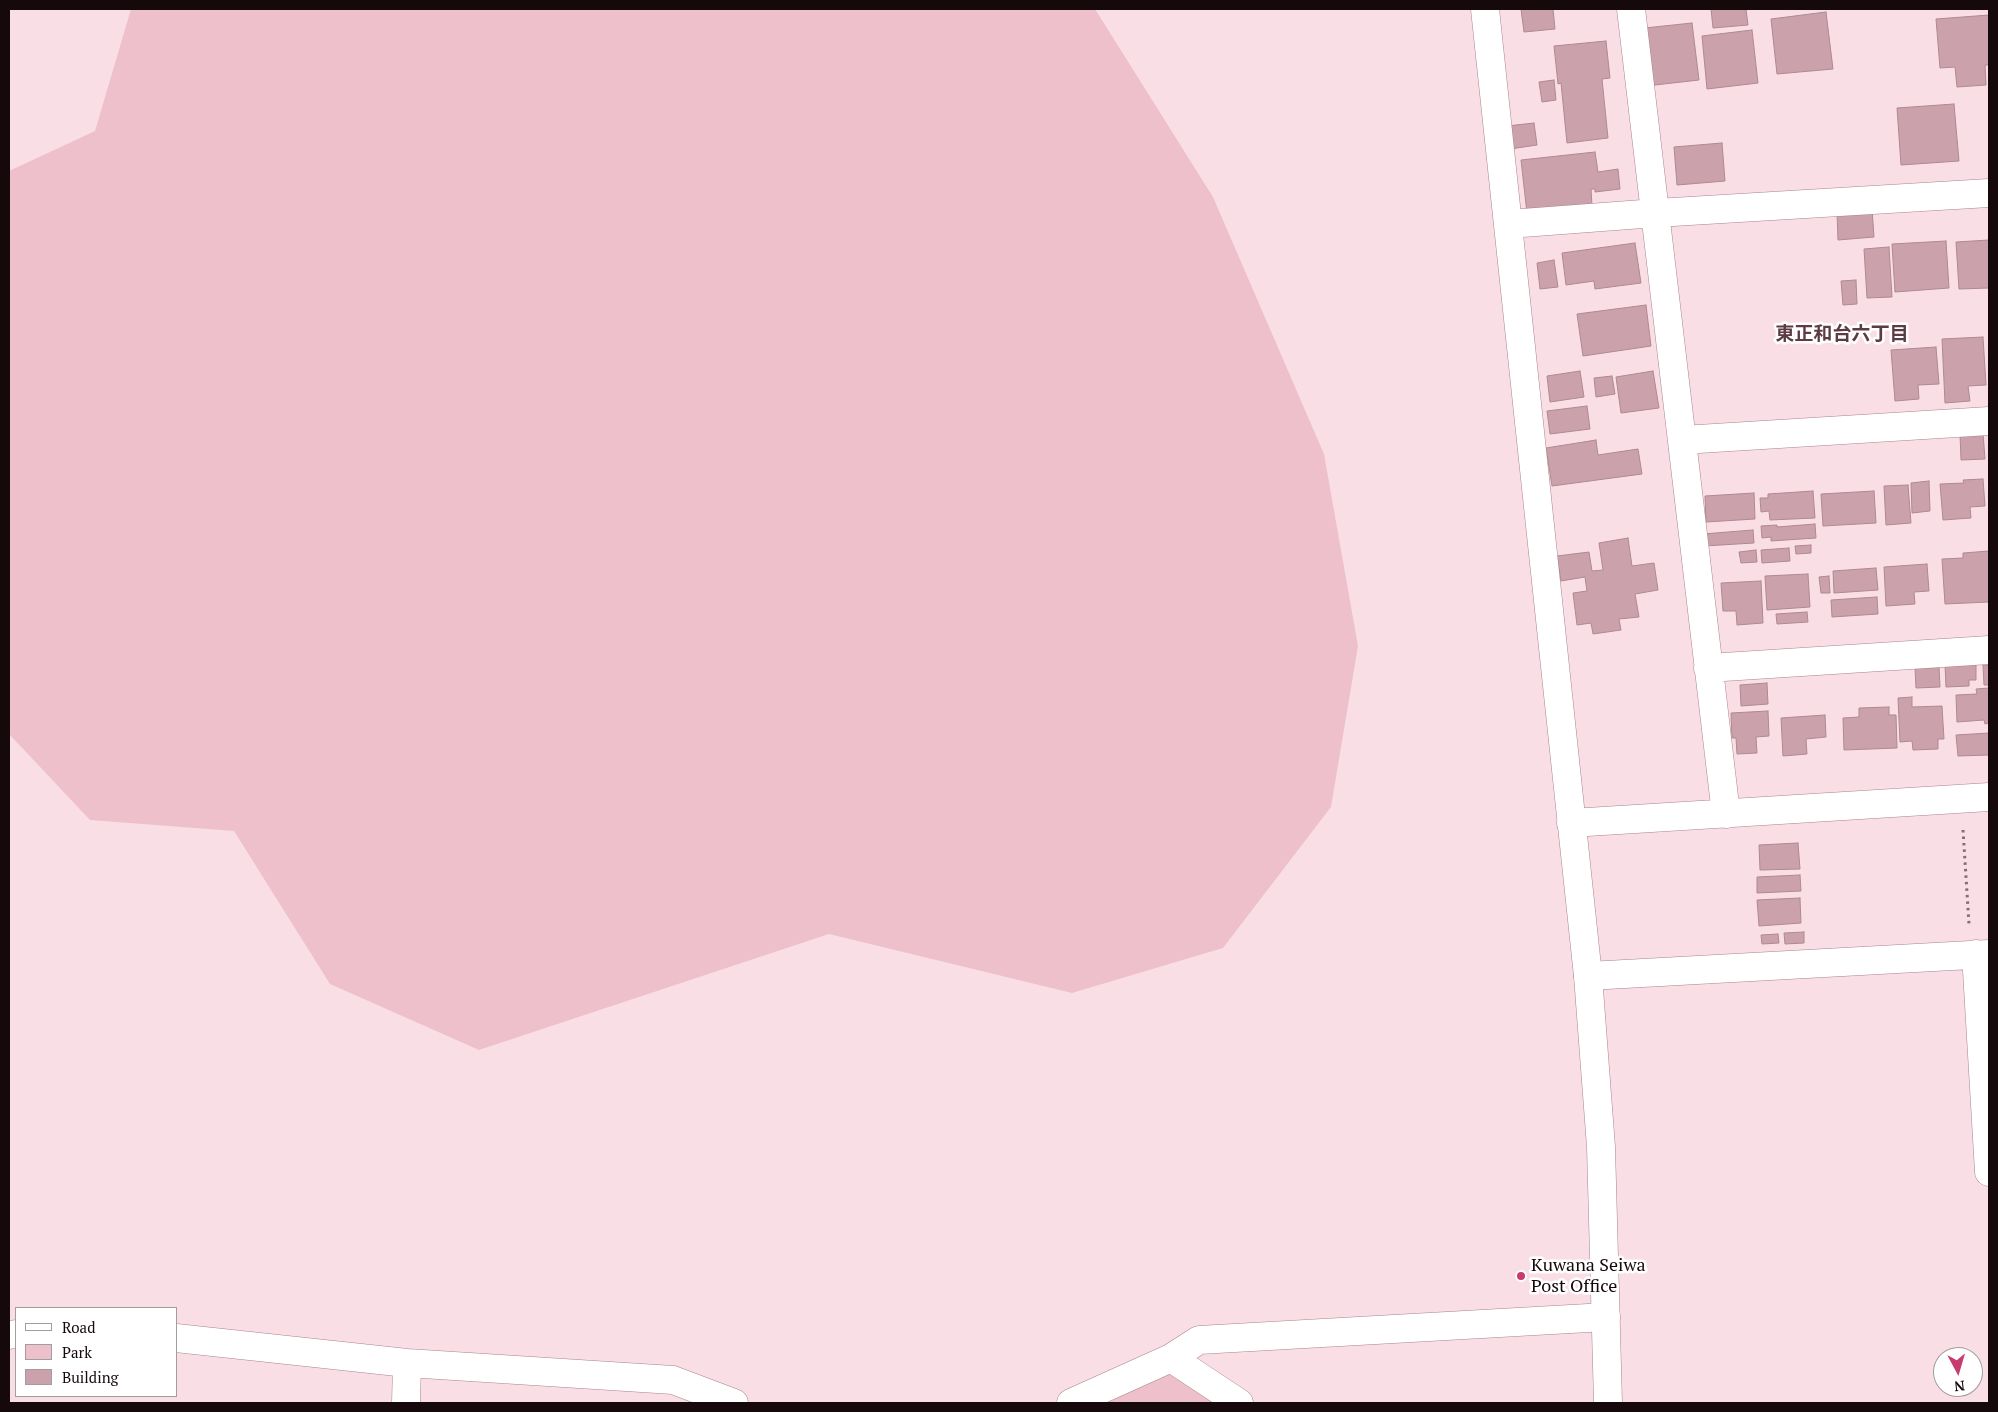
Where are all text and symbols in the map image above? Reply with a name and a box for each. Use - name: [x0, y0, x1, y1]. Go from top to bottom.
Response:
- district label: 東正和台六丁目: [1776, 324, 1908, 346]
- place label: Kuwana Seiwa Post Office: [1531, 1255, 1646, 1298]
- marker: Kuwana Seiwa Post Office: [1515, 1270, 1527, 1282]
- legend: [15, 1307, 178, 1397]
- text: Road: [62, 1317, 95, 1337]
- text: Park: [62, 1342, 92, 1362]
- north arrow: [1933, 1347, 1983, 1397]
- text: Building: [62, 1367, 119, 1387]
- text: N: [1953, 1376, 1966, 1396]

